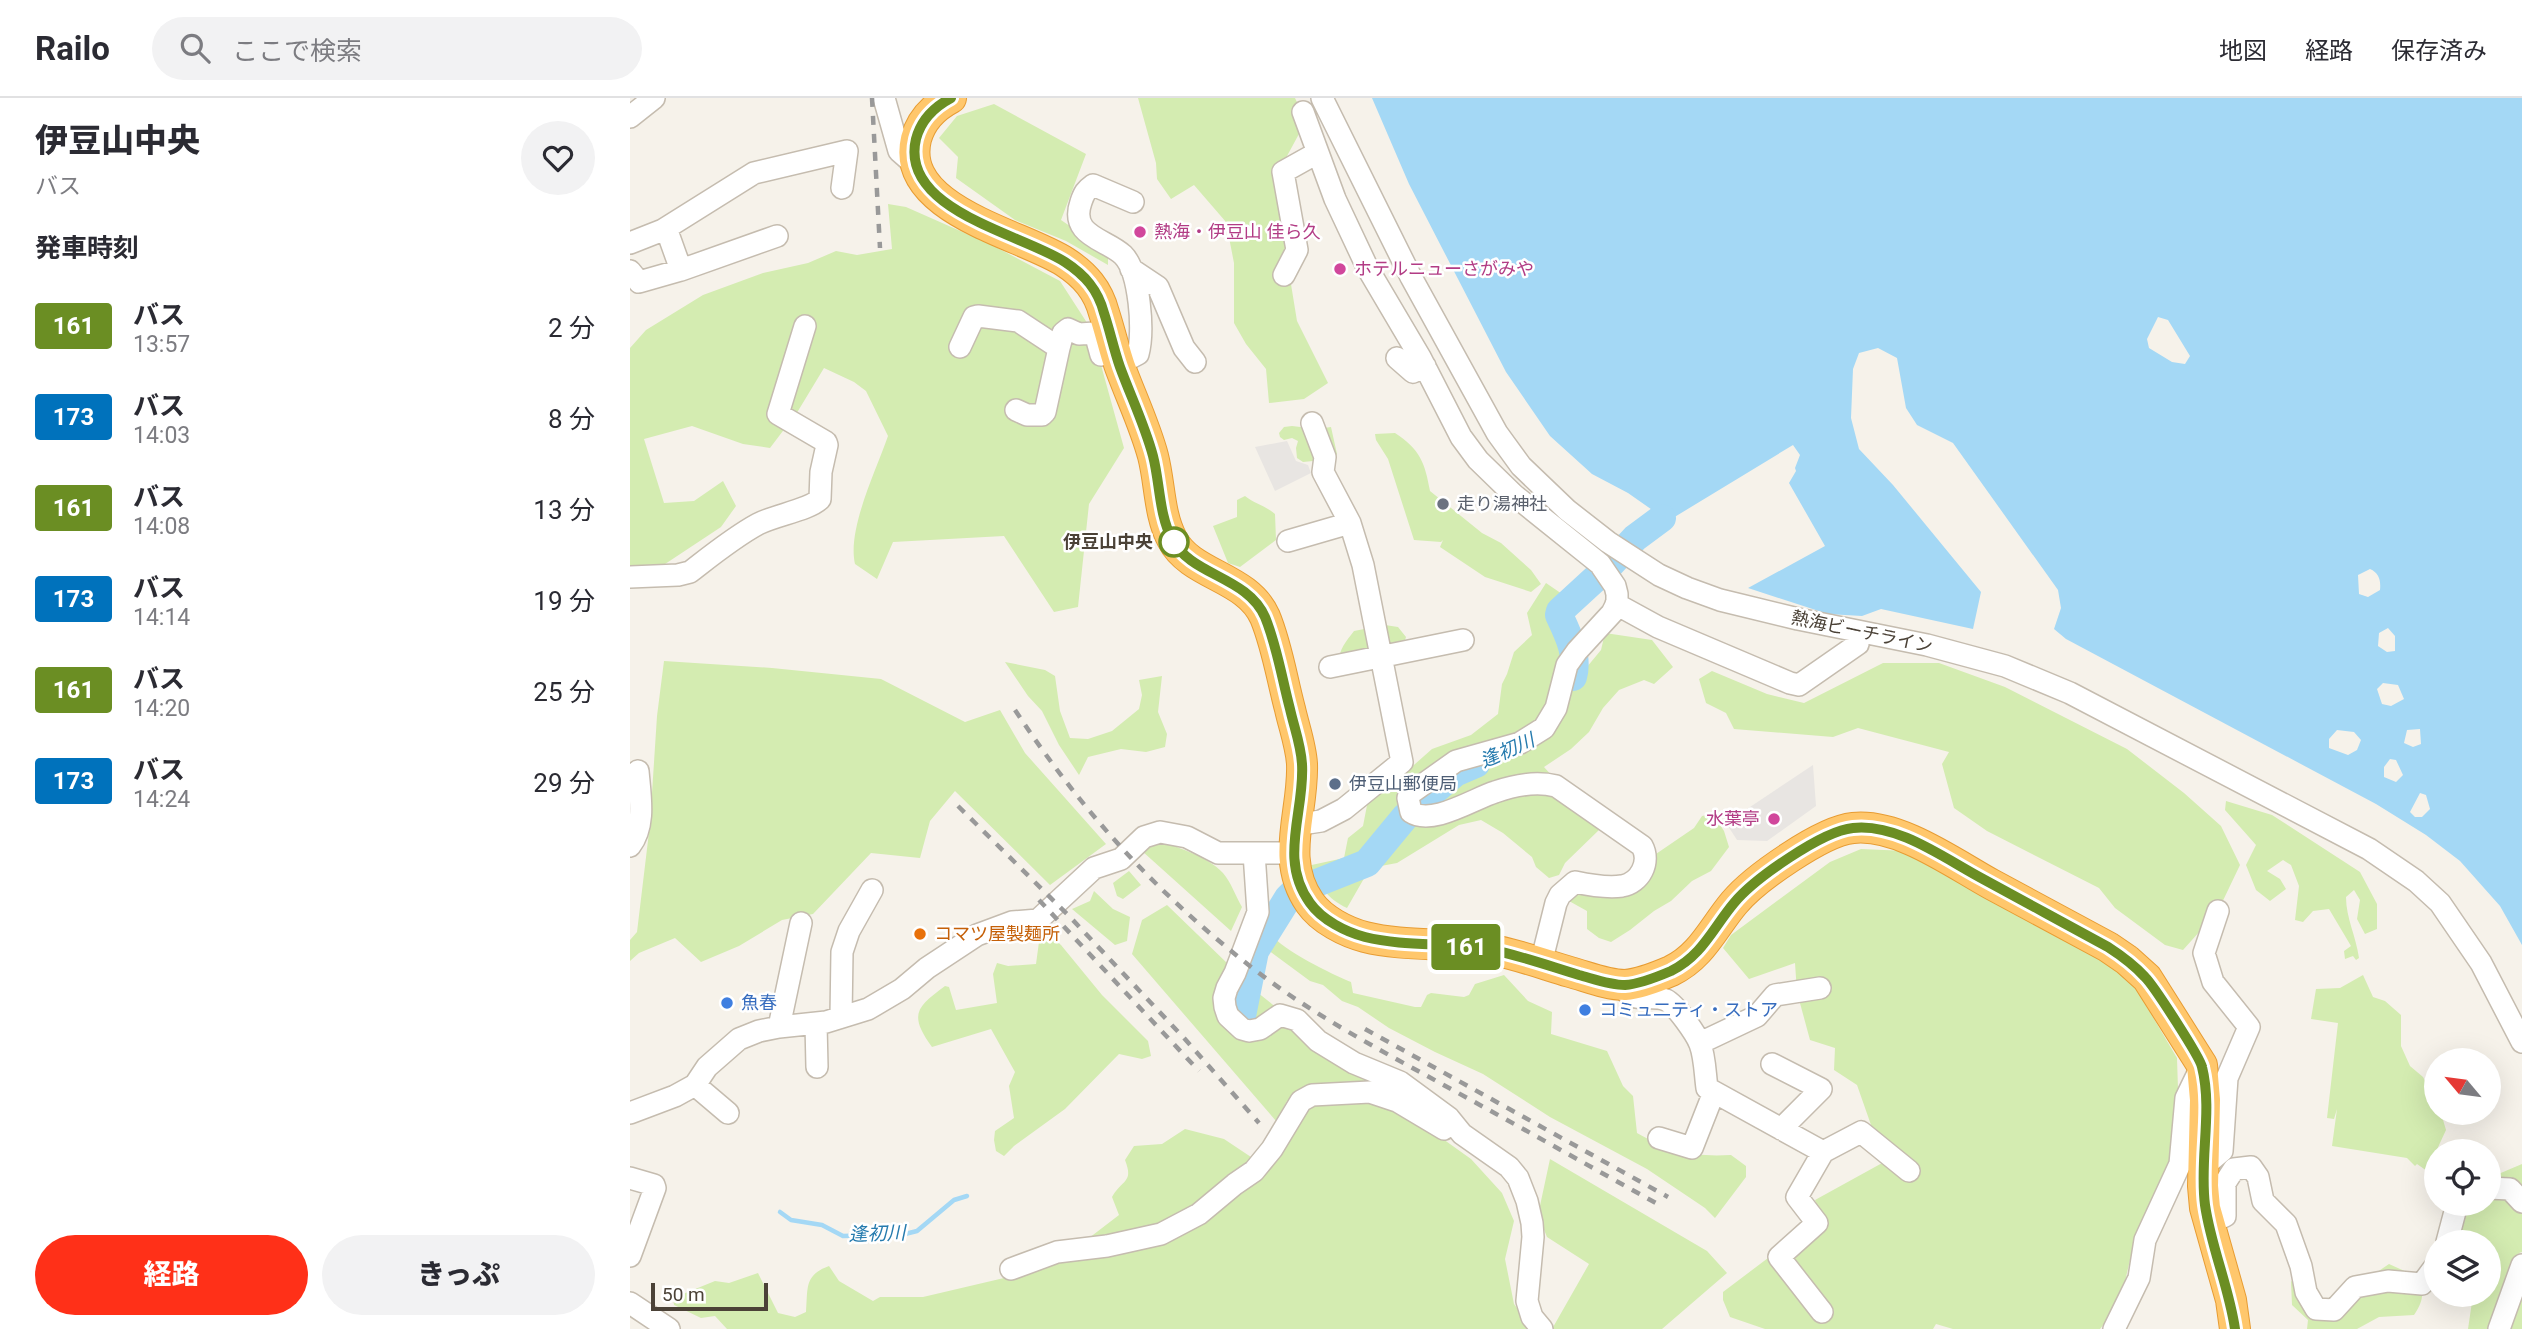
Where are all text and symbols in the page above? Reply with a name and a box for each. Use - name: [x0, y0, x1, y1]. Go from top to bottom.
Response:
- search box: [152, 17, 642, 80]
- text: Railo: [35, 29, 110, 68]
- icon: search: [176, 29, 214, 67]
- text: ここで検索: [232, 36, 362, 66]
- text: 地図: [2219, 37, 2267, 65]
- text: 経路: [2305, 37, 2353, 65]
- text: 保存済み: [2391, 37, 2487, 65]
- text: 伊豆山中央: [35, 121, 200, 160]
- button: heart: [521, 121, 595, 195]
- text: バス: [35, 173, 81, 200]
- place label: 熱海・伊豆山 佳ら久: [1154, 221, 1320, 242]
- marker: 熱海・伊豆山 佳ら久: [1132, 224, 1148, 240]
- text: 発車時刻: [35, 233, 139, 263]
- place label: ホテルニューさがみや: [1354, 258, 1534, 279]
- marker: ホテルニューさがみや: [1332, 261, 1348, 277]
- text: バス: [133, 300, 185, 330]
- text: 161: [53, 312, 94, 340]
- text: 2 分: [548, 313, 595, 343]
- text: 13:57: [133, 331, 190, 358]
- text: バス: [133, 391, 185, 421]
- text: 173: [53, 403, 94, 431]
- text: 8 分: [548, 404, 595, 434]
- text: 14:03: [133, 422, 190, 449]
- text: バス: [133, 482, 185, 512]
- place label: 走り湯神社: [1457, 493, 1547, 514]
- text: 161: [53, 494, 94, 522]
- text: 13 分: [533, 495, 595, 525]
- marker: 走り湯神社: [1435, 496, 1451, 512]
- text: 14:08: [133, 513, 190, 540]
- marker: 伊豆山中央: [1159, 527, 1189, 557]
- place label: 伊豆山中央: [1063, 531, 1153, 552]
- text: バス: [133, 573, 185, 603]
- text: 173: [53, 585, 94, 613]
- text: 19 分: [533, 586, 595, 616]
- text: 14:14: [133, 604, 190, 631]
- street label: 熱海ビーチライン: [1789, 606, 1935, 657]
- text: バス: [133, 664, 185, 694]
- text: 161: [53, 676, 94, 704]
- text: 25 分: [533, 677, 595, 707]
- text: 14:20: [133, 695, 190, 722]
- water label: 逢初川: [1476, 728, 1540, 773]
- text: バス: [133, 755, 185, 785]
- text: 173: [53, 767, 94, 795]
- text: 29 分: [533, 768, 595, 798]
- place label: 伊豆山郵便局: [1349, 773, 1457, 794]
- marker: 伊豆山郵便局: [1327, 776, 1343, 792]
- text: 14:24: [133, 786, 190, 813]
- place label: 水葉亭: [1706, 808, 1760, 829]
- marker: 水葉亭: [1766, 811, 1782, 827]
- place label: コマツ屋製麺所: [934, 923, 1060, 944]
- line badge: 161: [1426, 924, 1506, 970]
- marker: コマツ屋製麺所: [912, 926, 928, 942]
- text: 161: [1445, 933, 1487, 961]
- place label: 魚春: [741, 992, 777, 1013]
- marker: 魚春: [719, 995, 735, 1011]
- place label: コミュ二ティ・ストア: [1599, 999, 1778, 1020]
- marker: コミュ二ティ・ストア: [1577, 1002, 1593, 1018]
- north arrow: [2424, 1048, 2501, 1125]
- map controls: [2424, 1048, 2501, 1307]
- button: locate: [2424, 1139, 2501, 1216]
- water label: 逢初川: [848, 1221, 908, 1246]
- button: layers: [2424, 1230, 2501, 1307]
- button: 経路: [35, 1235, 308, 1315]
- button: きっぷ: [322, 1235, 595, 1315]
- scale bar: [651, 1280, 768, 1312]
- text: 50 m: [662, 1283, 705, 1306]

